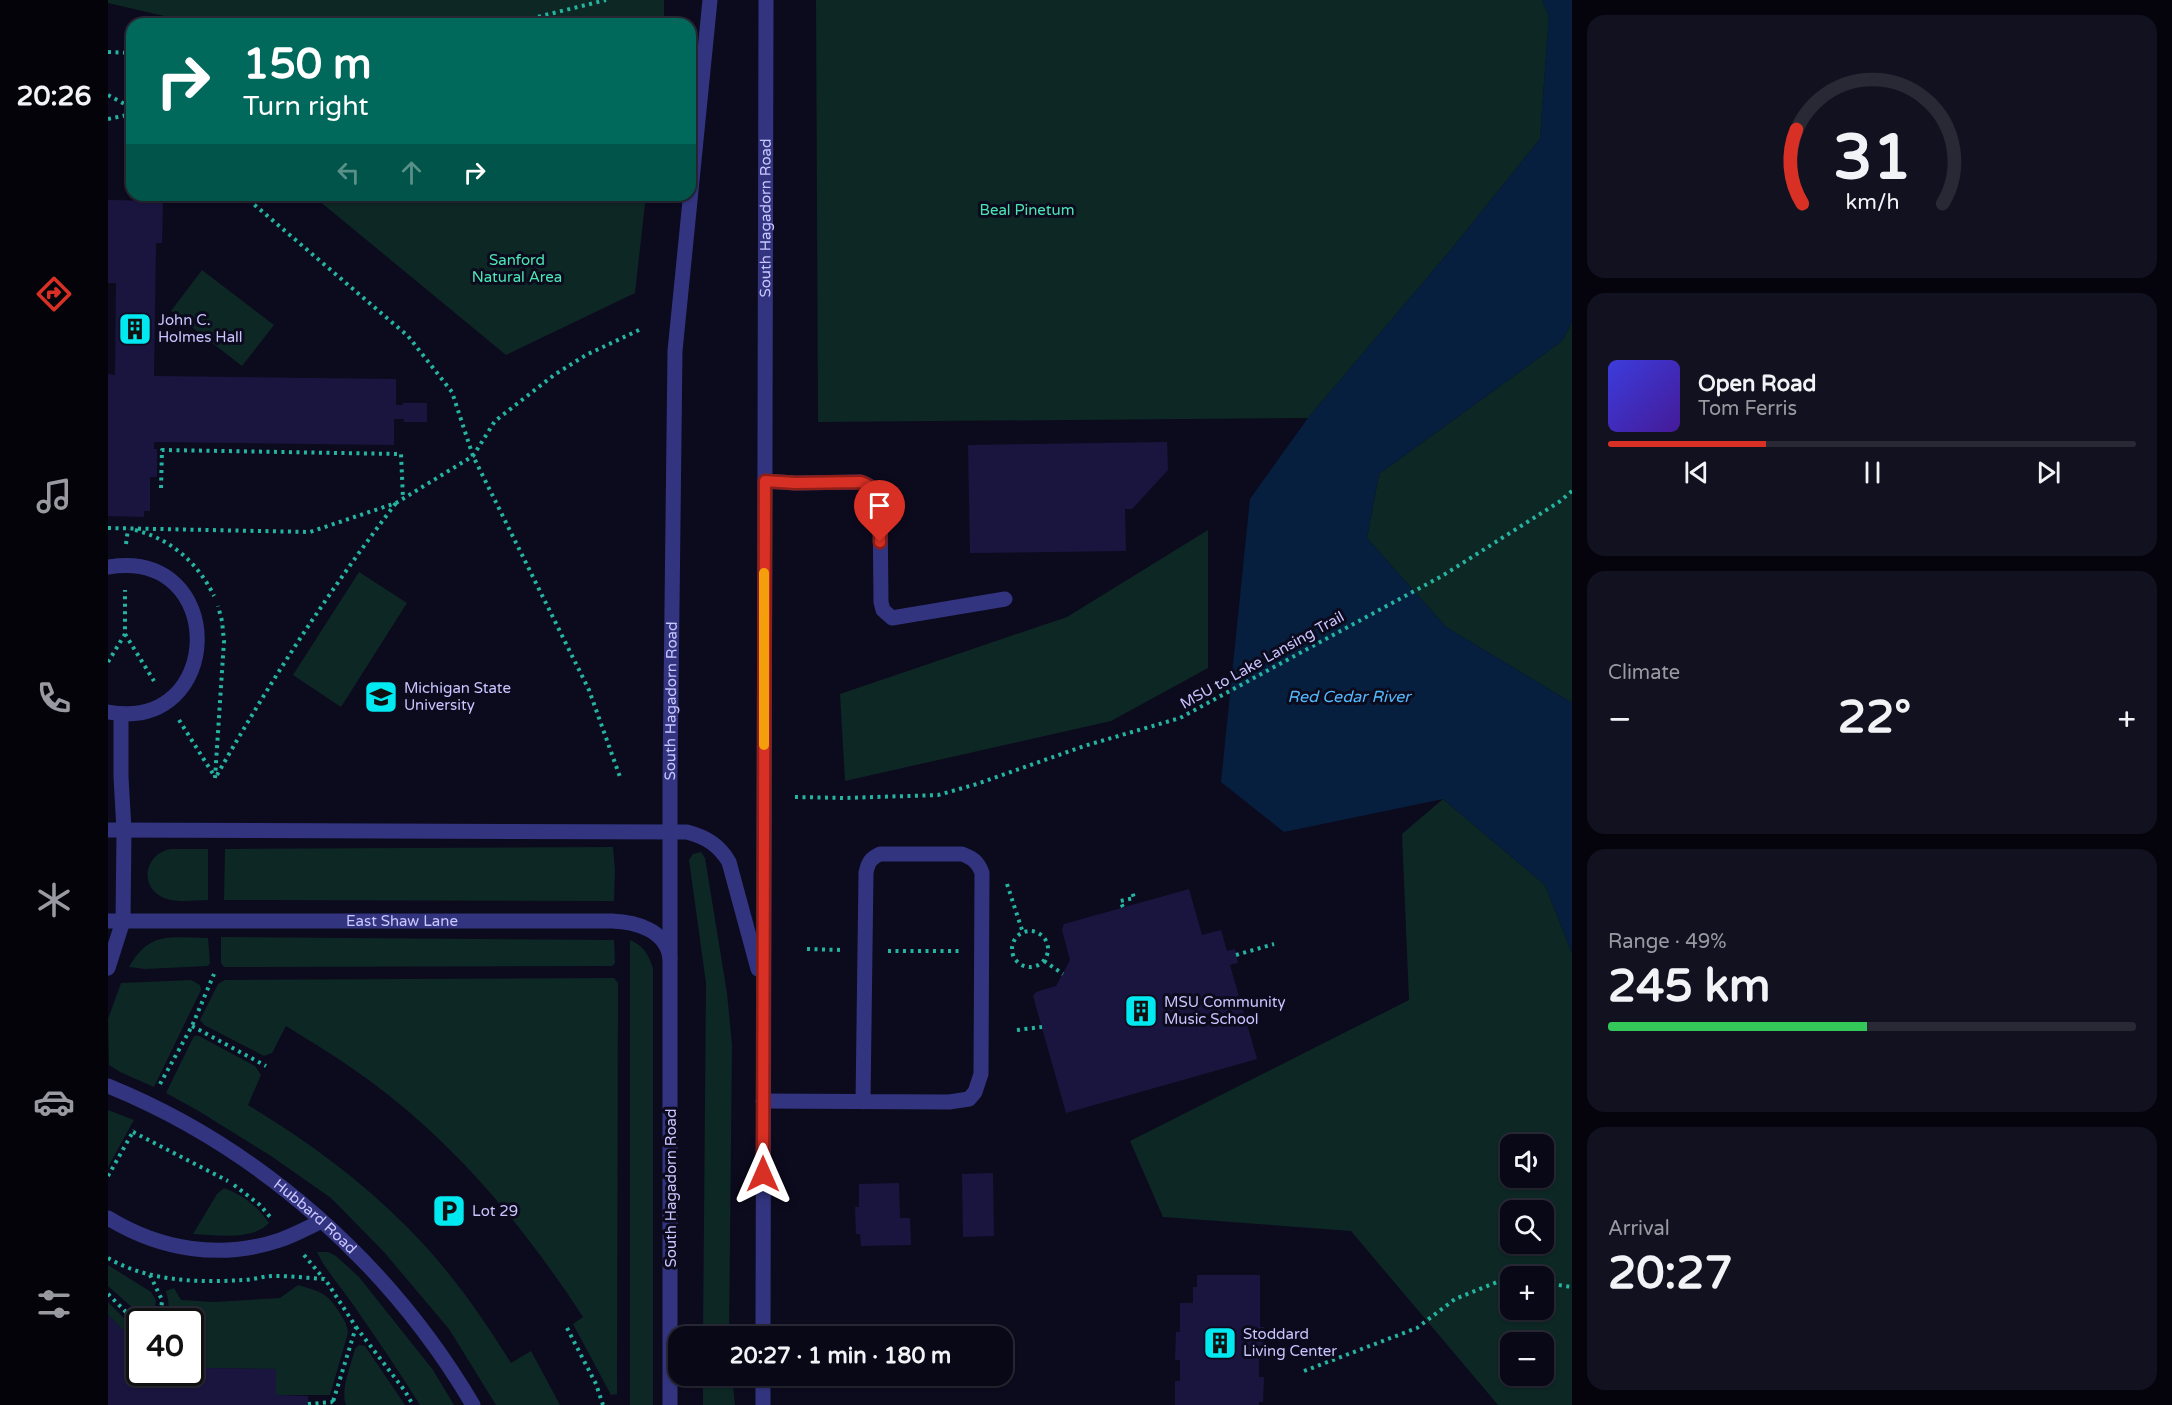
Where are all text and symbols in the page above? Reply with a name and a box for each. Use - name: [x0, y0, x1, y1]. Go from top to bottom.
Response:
- text: 150 m: [243, 39, 372, 90]
- icon: right: [144, 42, 222, 120]
- text: 20:26: [17, 80, 91, 113]
- text: Turn right: [243, 90, 369, 123]
- text: 31: [1833, 121, 1911, 196]
- street label: South Hagadorn Road: [756, 138, 775, 298]
- icon: left: [332, 156, 365, 189]
- icon: ahead: [395, 156, 428, 189]
- icon: right: [458, 156, 491, 189]
- text: km/h: [1845, 189, 1899, 215]
- park label: Beal Pinetum: [980, 201, 1074, 219]
- park label: Sanford Natural Area: [472, 251, 562, 286]
- icon: directions: [33, 273, 75, 315]
- building icon: John C. Holmes Hall: [117, 311, 153, 347]
- place label: John C. Holmes Hall: [158, 311, 243, 346]
- text: Open Road: [1698, 371, 1816, 397]
- text: Tom Ferris: [1698, 397, 1797, 421]
- icon: previous: [1680, 456, 1713, 489]
- icon: pause: [1856, 456, 1889, 489]
- icon: next: [2032, 456, 2065, 489]
- icon: music: [33, 475, 75, 517]
- pin: [854, 480, 905, 542]
- icon: arrive: [863, 489, 896, 522]
- street label: MSU to Lake Lansing Trail: [1177, 607, 1347, 713]
- street label: South Hagadorn Road: [661, 621, 681, 781]
- text: Climate: [1608, 661, 1680, 685]
- icon: phone: [33, 677, 75, 719]
- school or university icon: Michigan State University: [363, 679, 399, 715]
- place label: Michigan State University: [404, 679, 511, 714]
- water label: Red Cedar River: [1288, 687, 1412, 707]
- text: 22°: [1838, 691, 1911, 745]
- text: −: [1608, 700, 1632, 739]
- text: +: [2117, 700, 2136, 739]
- icon: climate: [33, 879, 75, 921]
- street label: East Shaw Lane: [346, 912, 458, 930]
- text: Range · 49%: [1608, 930, 1727, 954]
- text: 245 km: [1608, 960, 1770, 1014]
- building icon: MSU Community Music School: [1123, 993, 1159, 1029]
- place label: MSU Community Music School: [1164, 993, 1286, 1028]
- icon: car: [33, 1081, 75, 1123]
- street label: South Hagadorn Road: [662, 1109, 680, 1267]
- map controls: [1500, 1134, 1554, 1386]
- button: sound: [1500, 1134, 1554, 1188]
- position arrow: [731, 1142, 795, 1206]
- street label: Hubbard Road: [270, 1175, 360, 1257]
- parking icon: Lot 29: [431, 1193, 467, 1229]
- button: search: [1500, 1200, 1554, 1254]
- place label: Lot 29: [472, 1202, 518, 1220]
- text: Arrival: [1608, 1217, 1670, 1241]
- text: 20:27: [1608, 1247, 1733, 1301]
- button: +: [1500, 1266, 1554, 1320]
- icon: filters: [33, 1283, 75, 1325]
- speed limit sign: 40: [126, 1308, 204, 1386]
- building icon: Stoddard Living Center: [1202, 1325, 1238, 1361]
- place label: Stoddard Living Center: [1243, 1325, 1337, 1360]
- button: −: [1500, 1332, 1554, 1386]
- text: 20:27 · 1 min · 180 m: [730, 1343, 951, 1369]

